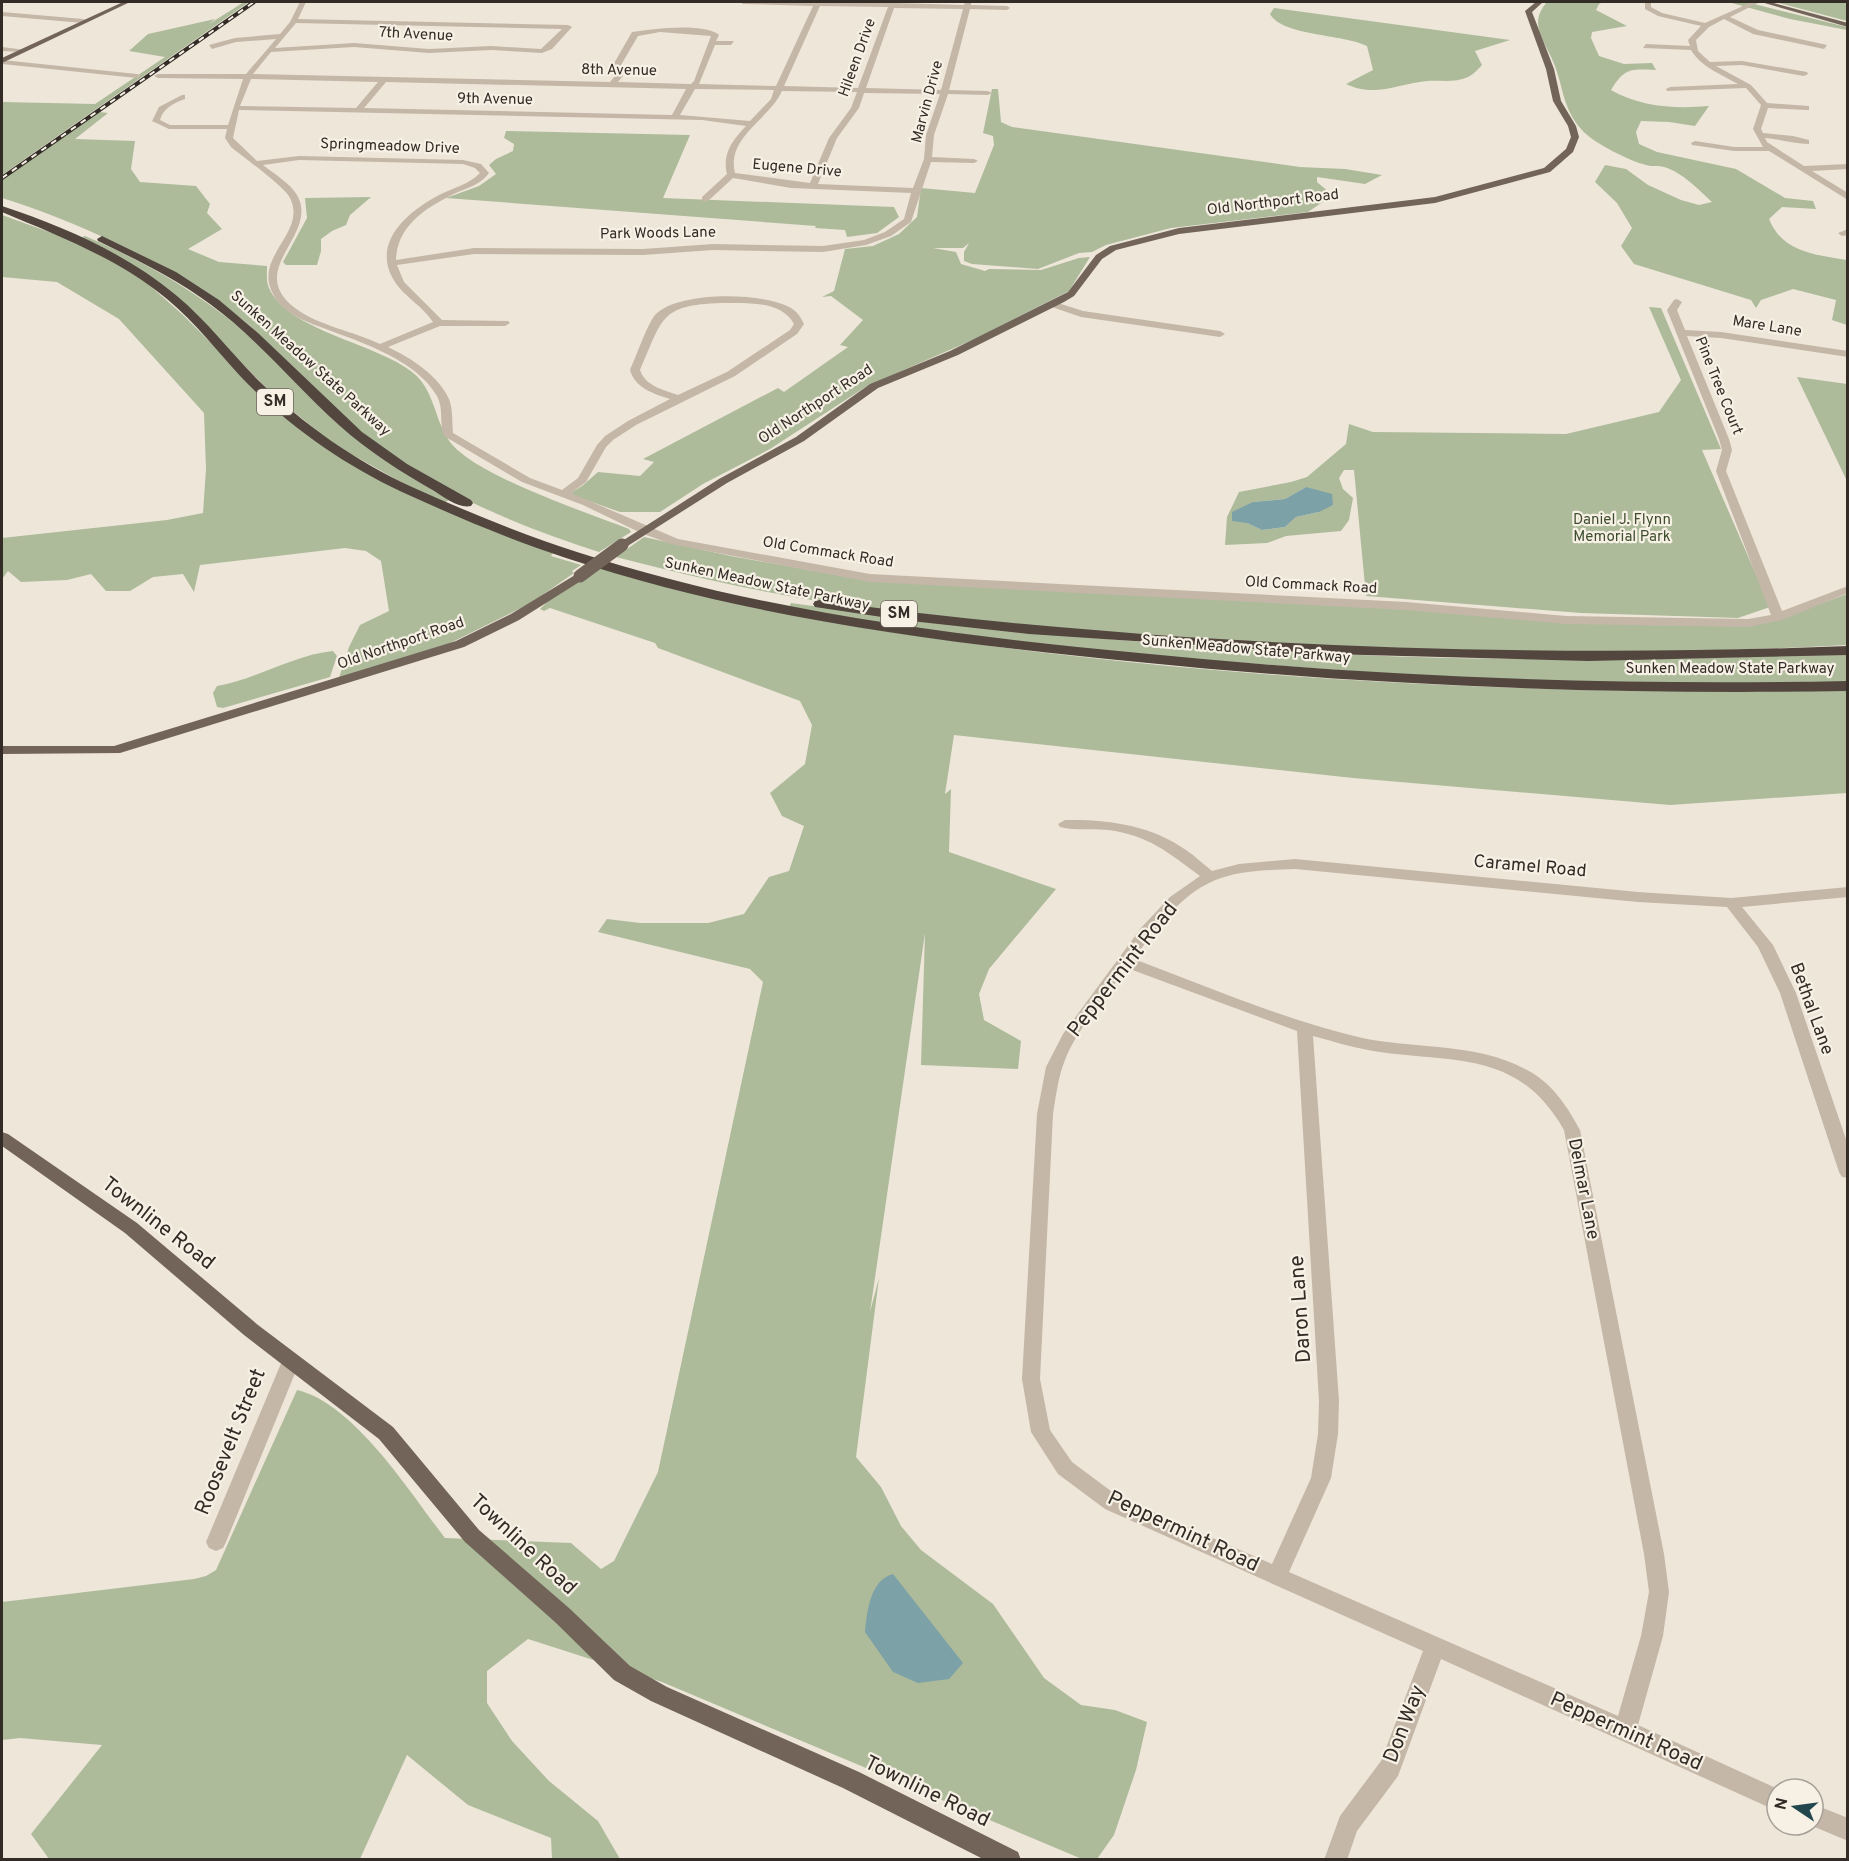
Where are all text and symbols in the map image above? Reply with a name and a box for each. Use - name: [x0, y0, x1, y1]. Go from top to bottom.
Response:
- street label: Hileen Drive: [835, 16, 881, 100]
- street label: 7th Avenue: [378, 24, 454, 46]
- street label: Marvin Drive: [908, 59, 948, 145]
- street label: 8th Avenue: [581, 61, 657, 81]
- street label: 9th Avenue: [457, 90, 533, 110]
- street label: Springmeadow Drive: [320, 135, 460, 159]
- street label: Eugene Drive: [751, 156, 843, 182]
- street label: Old Northport Road: [1206, 185, 1340, 221]
- street label: Park Woods Lane: [600, 223, 716, 245]
- street label: Sunken Meadow State Parkway: [226, 287, 394, 441]
- street label: Mare Lane: [1731, 312, 1803, 342]
- street label: Pine Tree Court: [1690, 334, 1746, 438]
- street label: Old Northport Road: [755, 361, 877, 449]
- road number: SM: [257, 389, 293, 415]
- park label: Daniel J. Flynn Memorial Park: [1573, 511, 1671, 547]
- street label: Old Commack Road: [761, 533, 895, 573]
- street label: Sunken Meadow State Parkway: [663, 554, 871, 616]
- street label: Old Commack Road: [1244, 573, 1378, 599]
- road number: SM: [881, 601, 917, 627]
- street label: Old Northport Road: [335, 613, 467, 675]
- street label: Sunken Meadow State Parkway: [1141, 631, 1351, 669]
- street label: Sunken Meadow State Parkway: [1625, 660, 1835, 679]
- street label: Caramel Road: [1472, 851, 1588, 883]
- street label: Peppermint Road: [1062, 897, 1184, 1043]
- street label: Bethal Lane: [1784, 960, 1838, 1058]
- street label: Delmar Lane: [1562, 1136, 1604, 1242]
- street label: Townline Road: [96, 1171, 220, 1277]
- street label: Daron Lane: [1284, 1254, 1318, 1364]
- street label: Roosevelt Street: [189, 1365, 273, 1519]
- street label: Peppermint Road: [1103, 1485, 1263, 1579]
- street label: Townline Road: [464, 1489, 582, 1601]
- street label: Don Way: [1378, 1681, 1432, 1767]
- street label: Peppermint Road: [1545, 1686, 1707, 1778]
- street label: Townline Road: [860, 1750, 994, 1834]
- north arrow: [1765, 1777, 1825, 1837]
- text: N: [1771, 1796, 1793, 1812]

